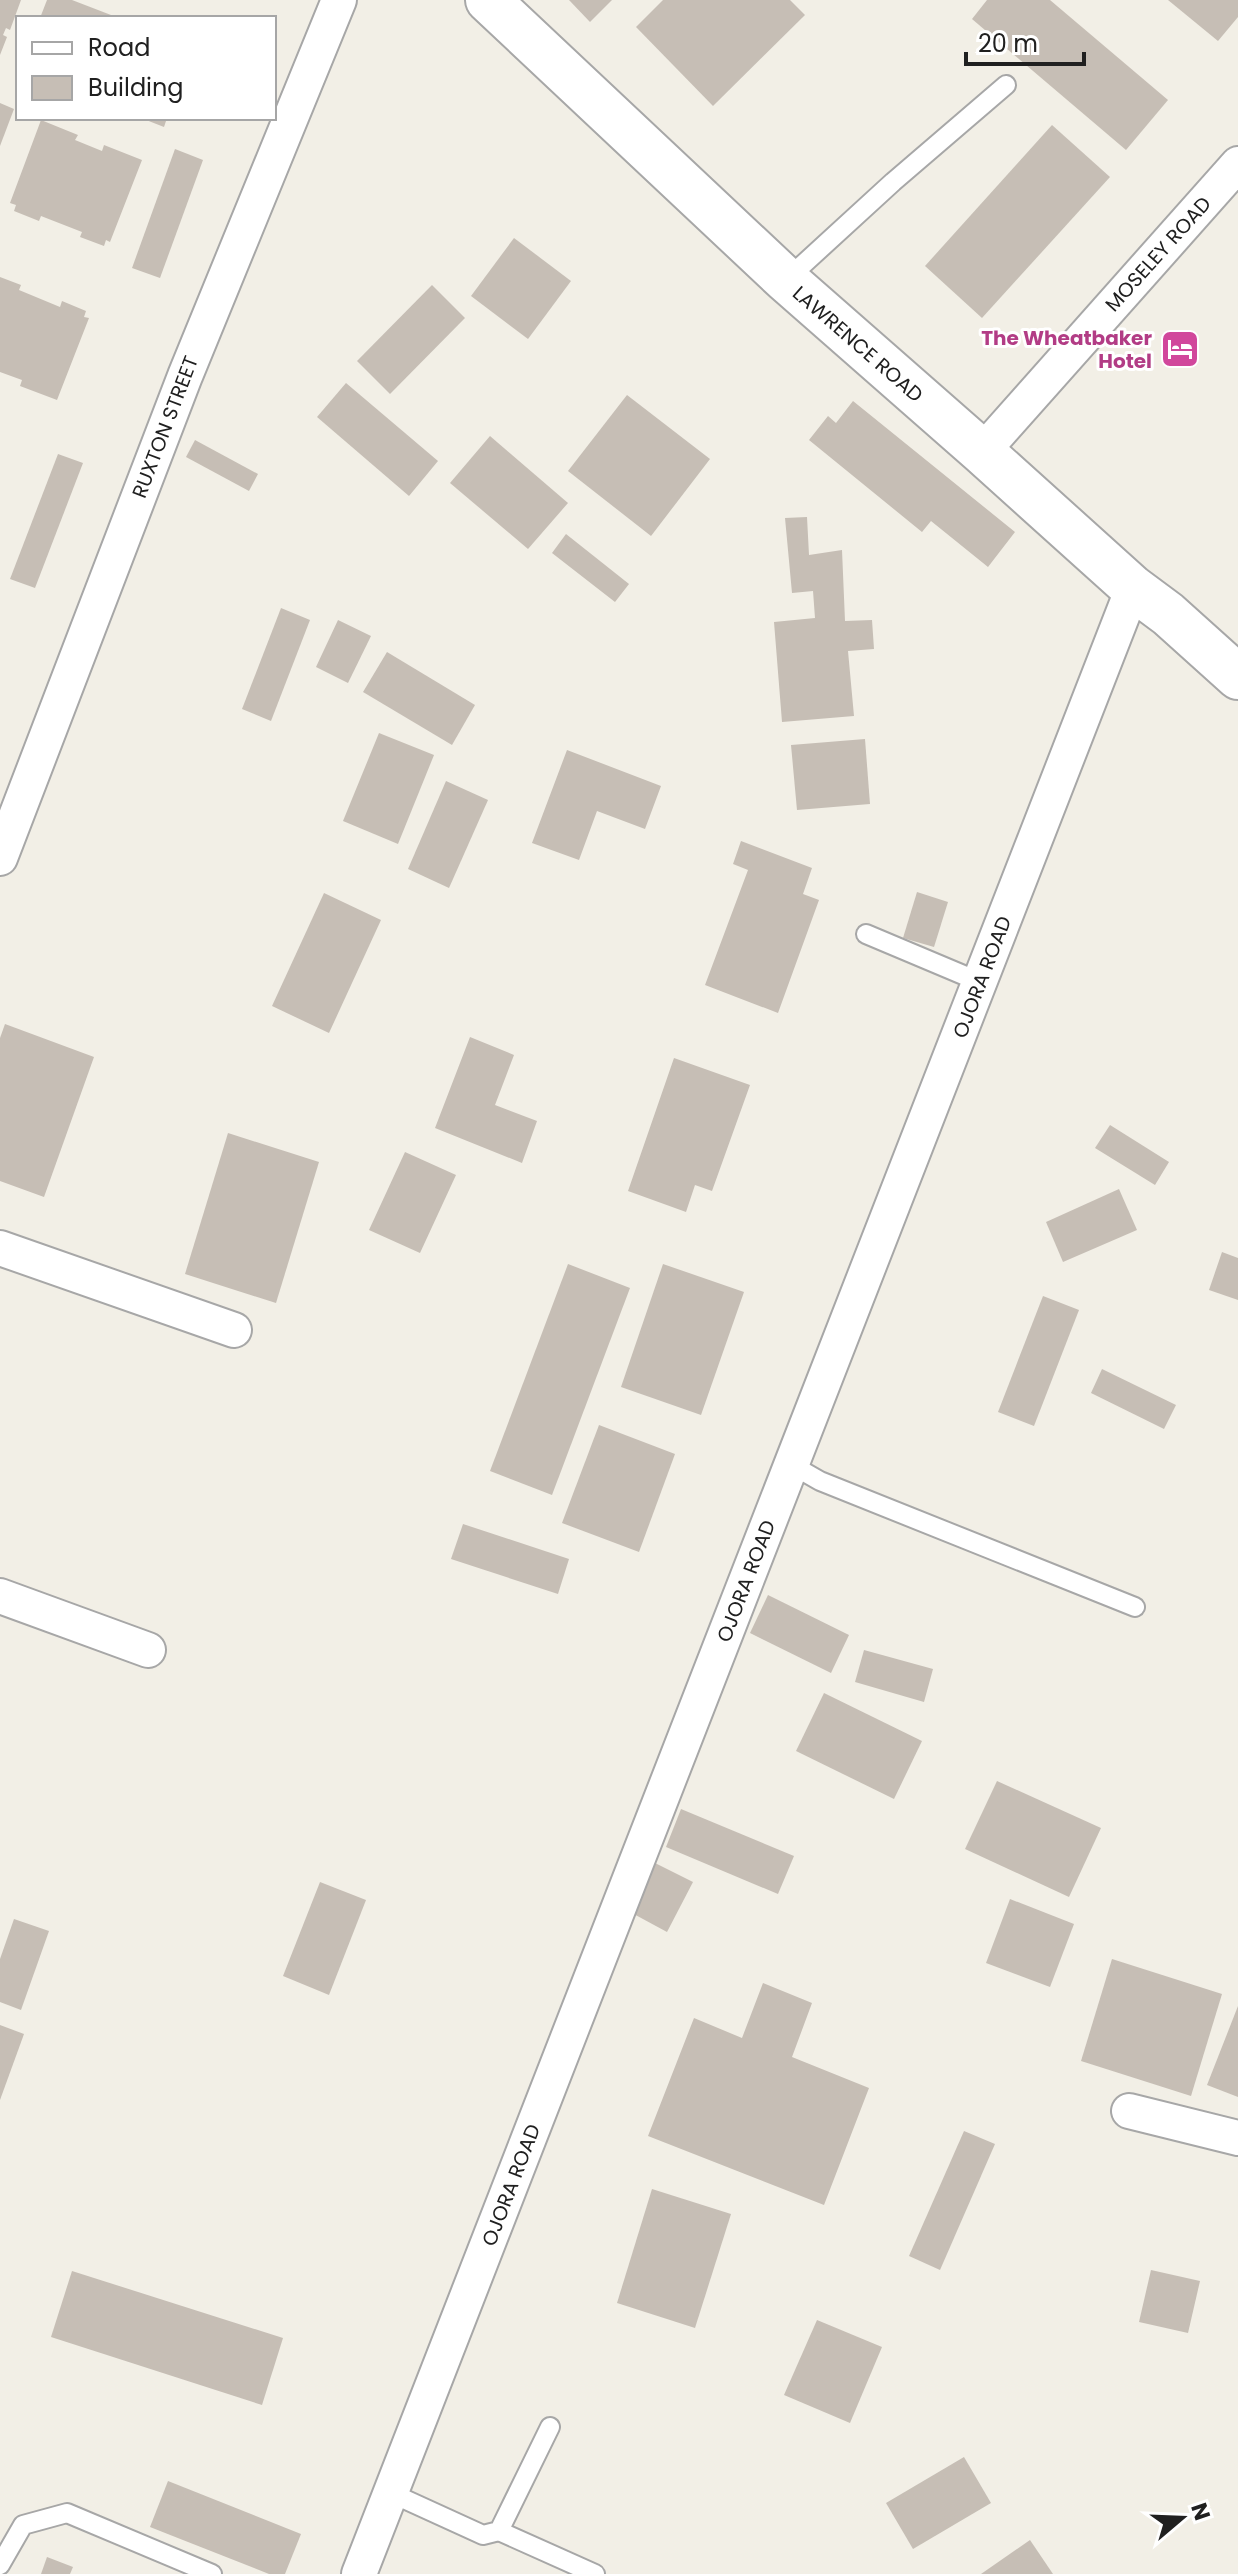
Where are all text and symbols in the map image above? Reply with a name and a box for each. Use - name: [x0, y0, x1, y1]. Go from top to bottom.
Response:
- legend: [16, 16, 276, 120]
- scale bar: [966, 16, 1084, 66]
- text: 20 m: [978, 27, 1038, 60]
- text: Road: [88, 31, 150, 64]
- text: Building: [88, 71, 184, 104]
- street label: MOSELEY ROAD: [1099, 190, 1217, 318]
- street label: LAWRENCE ROAD: [787, 279, 929, 409]
- place label: The Wheatbaker Hotel: [981, 324, 1152, 375]
- hotel icon: The Wheatbaker Hotel: [1159, 328, 1201, 370]
- street label: RUXTON STREET: [125, 352, 205, 502]
- street label: OJORA ROAD: [946, 912, 1018, 1042]
- street label: OJORA ROAD: [710, 1516, 782, 1646]
- street label: OJORA ROAD: [475, 2120, 547, 2250]
- north arrow: [1142, 2478, 1222, 2558]
- text: N: [1183, 2499, 1218, 2525]

